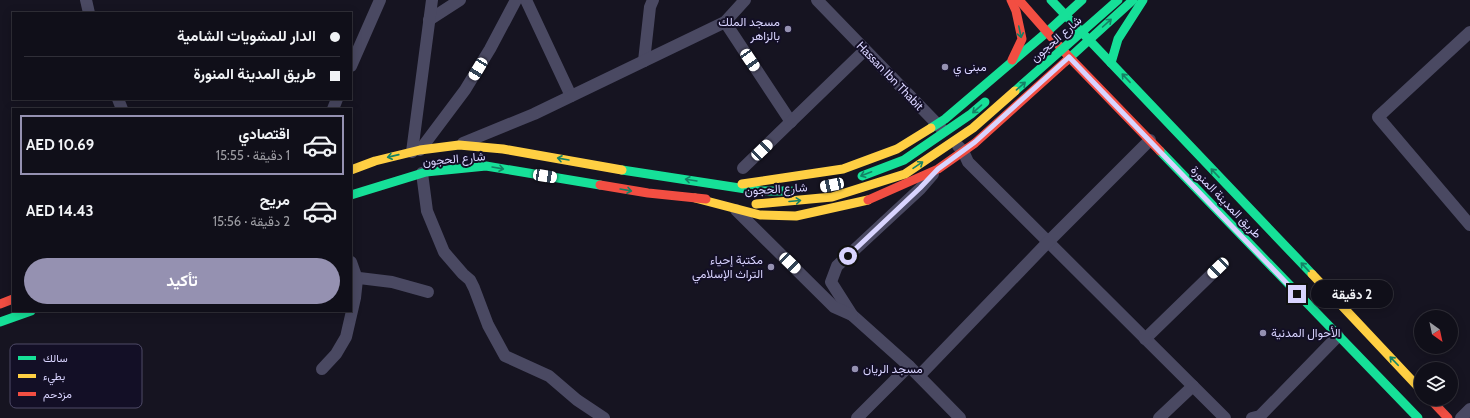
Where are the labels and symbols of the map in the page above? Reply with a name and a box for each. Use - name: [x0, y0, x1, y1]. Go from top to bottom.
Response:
- street label: شارع الحجون: [1027, 12, 1086, 66]
- place label: مسجد الملك بالزاهر: [718, 14, 780, 44]
- one-way arrow: [1102, 18, 1113, 27]
- marker: مسجد الملك بالزاهر: [783, 24, 793, 34]
- one-way arrow: [1017, 25, 1025, 38]
- street label: Hassan Ibn Thabit: [854, 38, 927, 113]
- car: [738, 47, 762, 73]
- car: [467, 56, 489, 82]
- place label: مبنى ي: [953, 59, 987, 77]
- marker: مبنى ي: [940, 62, 950, 72]
- one-way arrow: [1121, 73, 1131, 83]
- one-way arrow: [1016, 81, 1026, 90]
- one-way arrow: [972, 104, 983, 113]
- car: [749, 137, 775, 163]
- street label: شارع الحجون: [422, 148, 486, 171]
- one-way arrow: [387, 153, 400, 161]
- one-way arrow: [557, 155, 570, 163]
- one-way arrow: [912, 161, 923, 169]
- street label: طريق المدينة المنورة: [1187, 162, 1265, 242]
- one-way arrow: [491, 164, 504, 172]
- car: [532, 168, 558, 184]
- one-way arrow: [1210, 168, 1220, 178]
- one-way arrow: [861, 171, 873, 179]
- one-way arrow: [685, 176, 698, 184]
- car: [819, 177, 845, 193]
- street label: شارع الحجون: [744, 179, 808, 200]
- one-way arrow: [619, 186, 632, 194]
- one-way arrow: [788, 197, 801, 204]
- route start: [839, 247, 857, 265]
- car: [777, 250, 803, 276]
- place label: مكتبة إحياء التراث الإسلامي: [692, 252, 763, 284]
- car: [1205, 255, 1231, 281]
- marker: مكتبة إحياء التراث الإسلامي: [766, 262, 776, 272]
- one-way arrow: [1300, 262, 1309, 272]
- callout: 2 دقيقة: [1311, 280, 1393, 308]
- route end: [1288, 285, 1306, 303]
- north arrow: [1414, 310, 1458, 354]
- place label: الأحوال المدنية: [1271, 325, 1341, 341]
- marker: الأحوال المدنية: [1258, 328, 1268, 338]
- legend: [10, 344, 142, 408]
- text: سالك: [43, 351, 68, 365]
- one-way arrow: [1389, 356, 1399, 366]
- place label: مسجد الريان: [863, 361, 923, 377]
- marker: مسجد الريان: [850, 364, 860, 374]
- text: بطيء: [43, 369, 65, 386]
- text: مزدحم: [43, 387, 72, 402]

